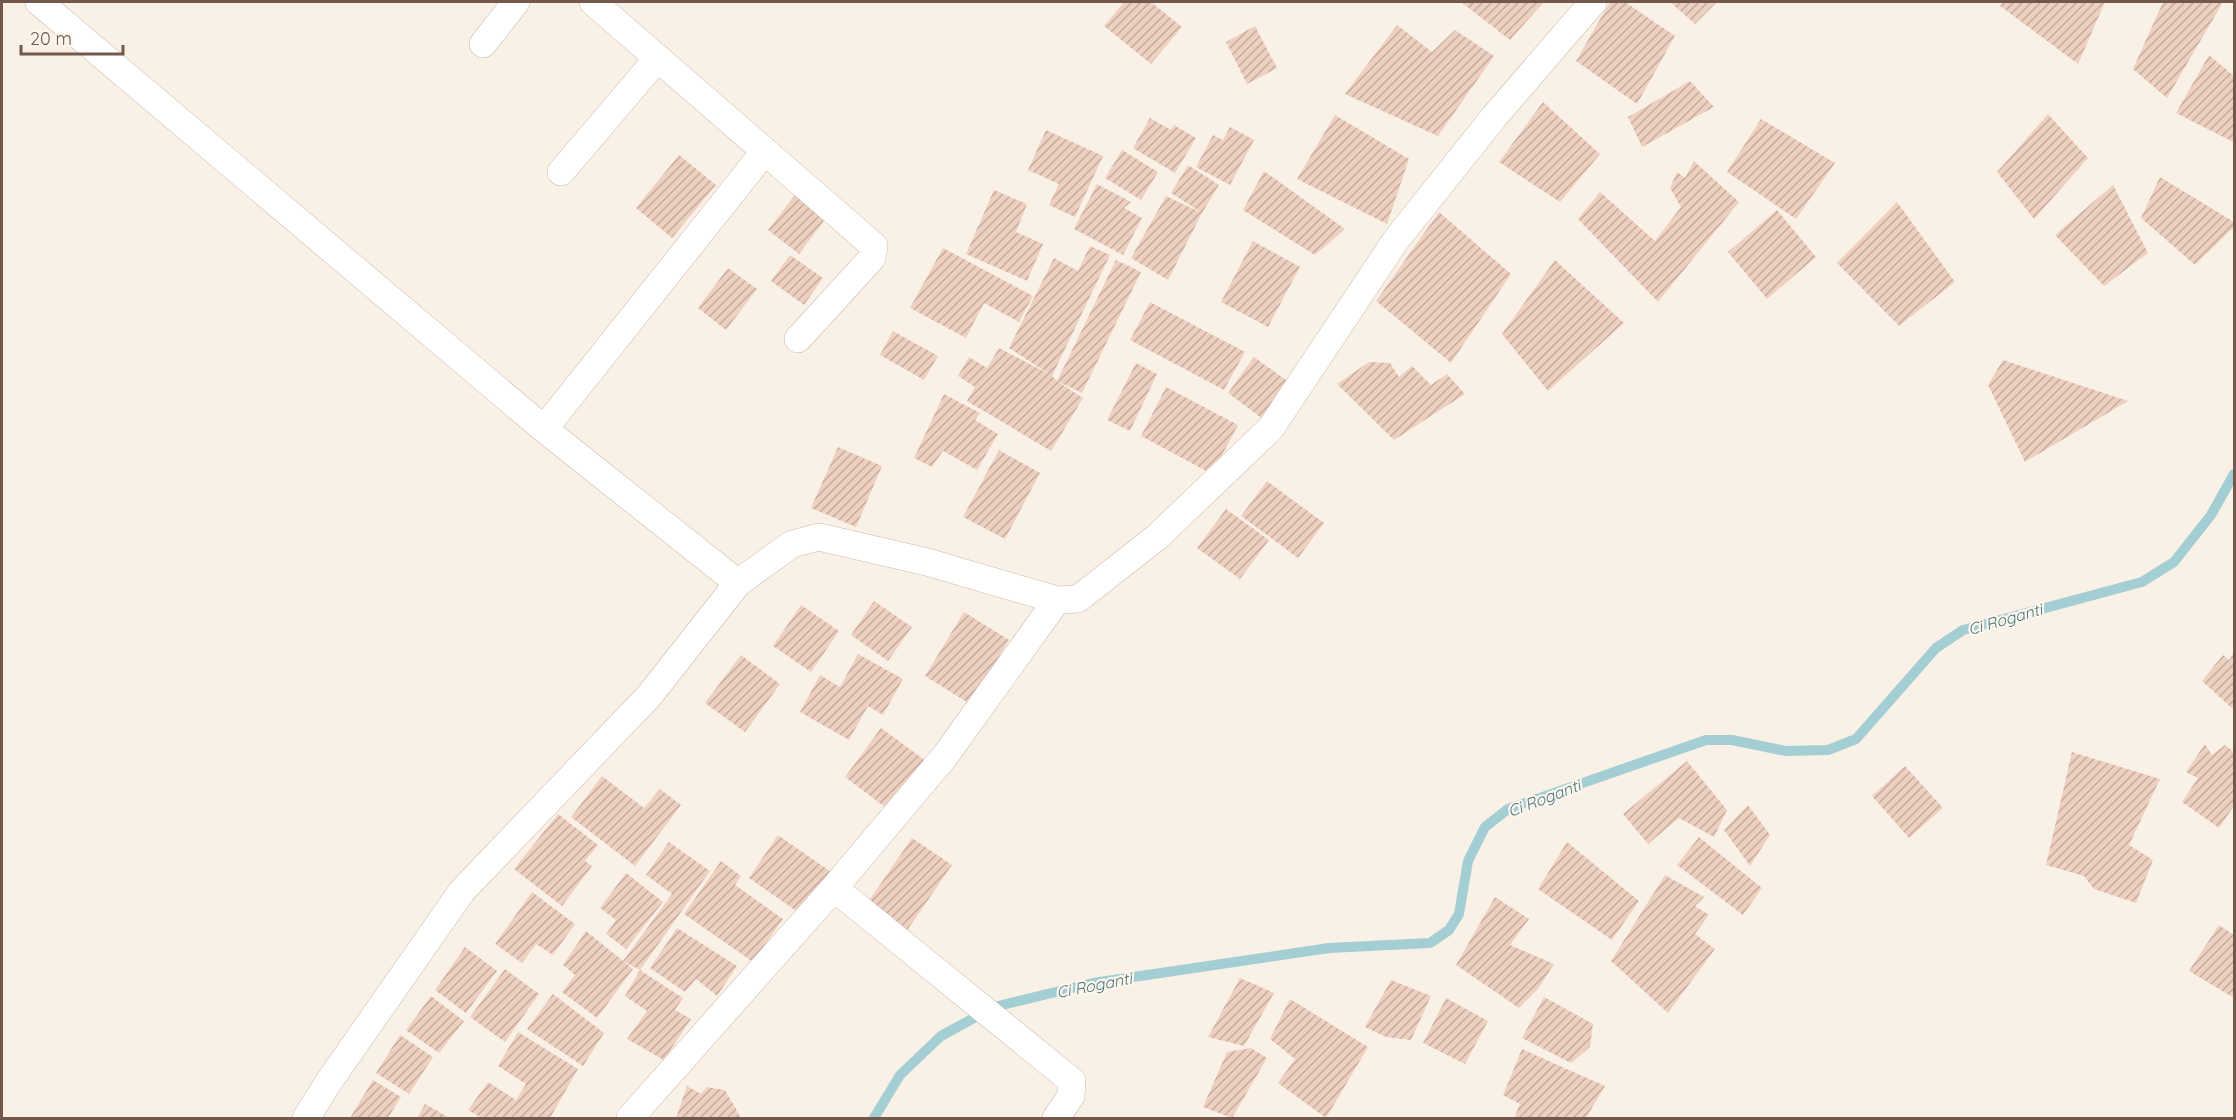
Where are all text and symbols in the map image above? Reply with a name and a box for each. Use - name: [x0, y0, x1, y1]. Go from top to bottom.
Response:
- scale bar: [21, 18, 123, 56]
- text: 20 m: [30, 27, 72, 50]
- water label: Ci Roganti: [1966, 598, 2046, 639]
- water label: Ci Roganti: [1505, 774, 1585, 821]
- water label: Ci Roganti: [1055, 968, 1135, 1002]

